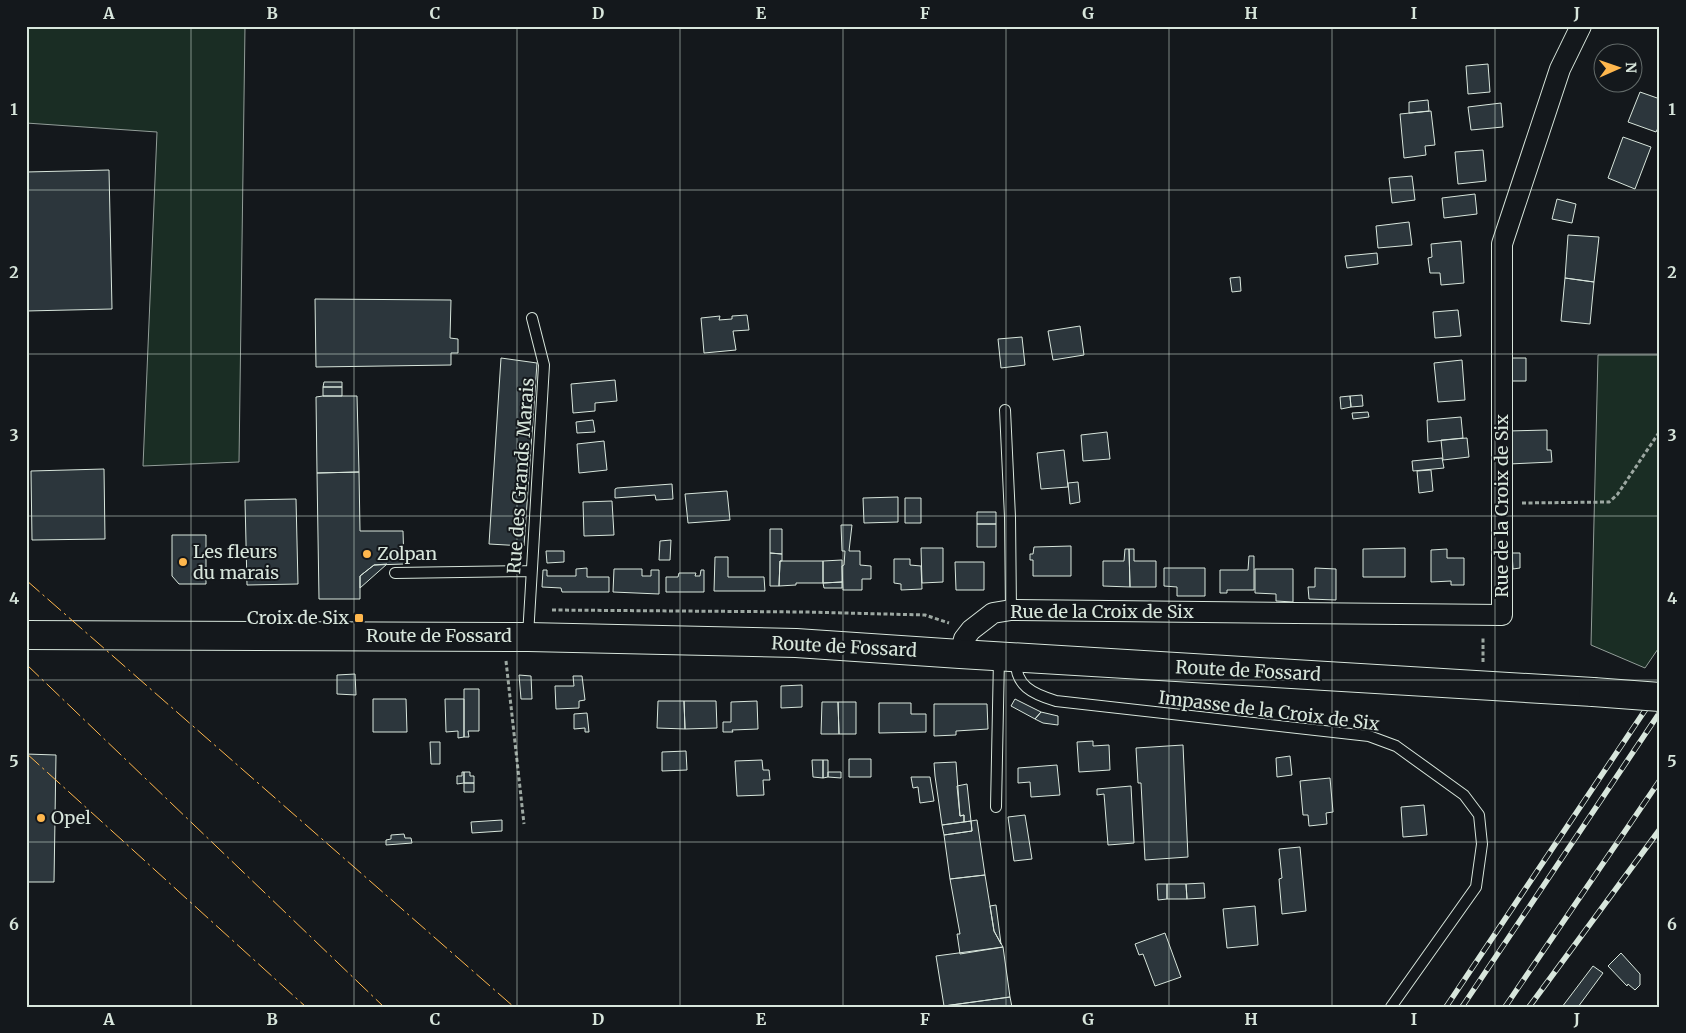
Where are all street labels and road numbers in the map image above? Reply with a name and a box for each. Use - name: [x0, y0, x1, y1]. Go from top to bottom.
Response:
- street label: Rue des Grands Marais: [502, 377, 539, 575]
- street label: Rue de la Croix de Six: [1490, 414, 1513, 598]
- street label: Rue de la Croix de Six: [1010, 600, 1194, 623]
- street label: Route de Fossard: [366, 624, 512, 647]
- street label: Route de Fossard: [771, 631, 918, 662]
- street label: Route de Fossard: [1175, 655, 1322, 686]
- street label: Impasse de la Croix de Six: [1157, 686, 1381, 736]

